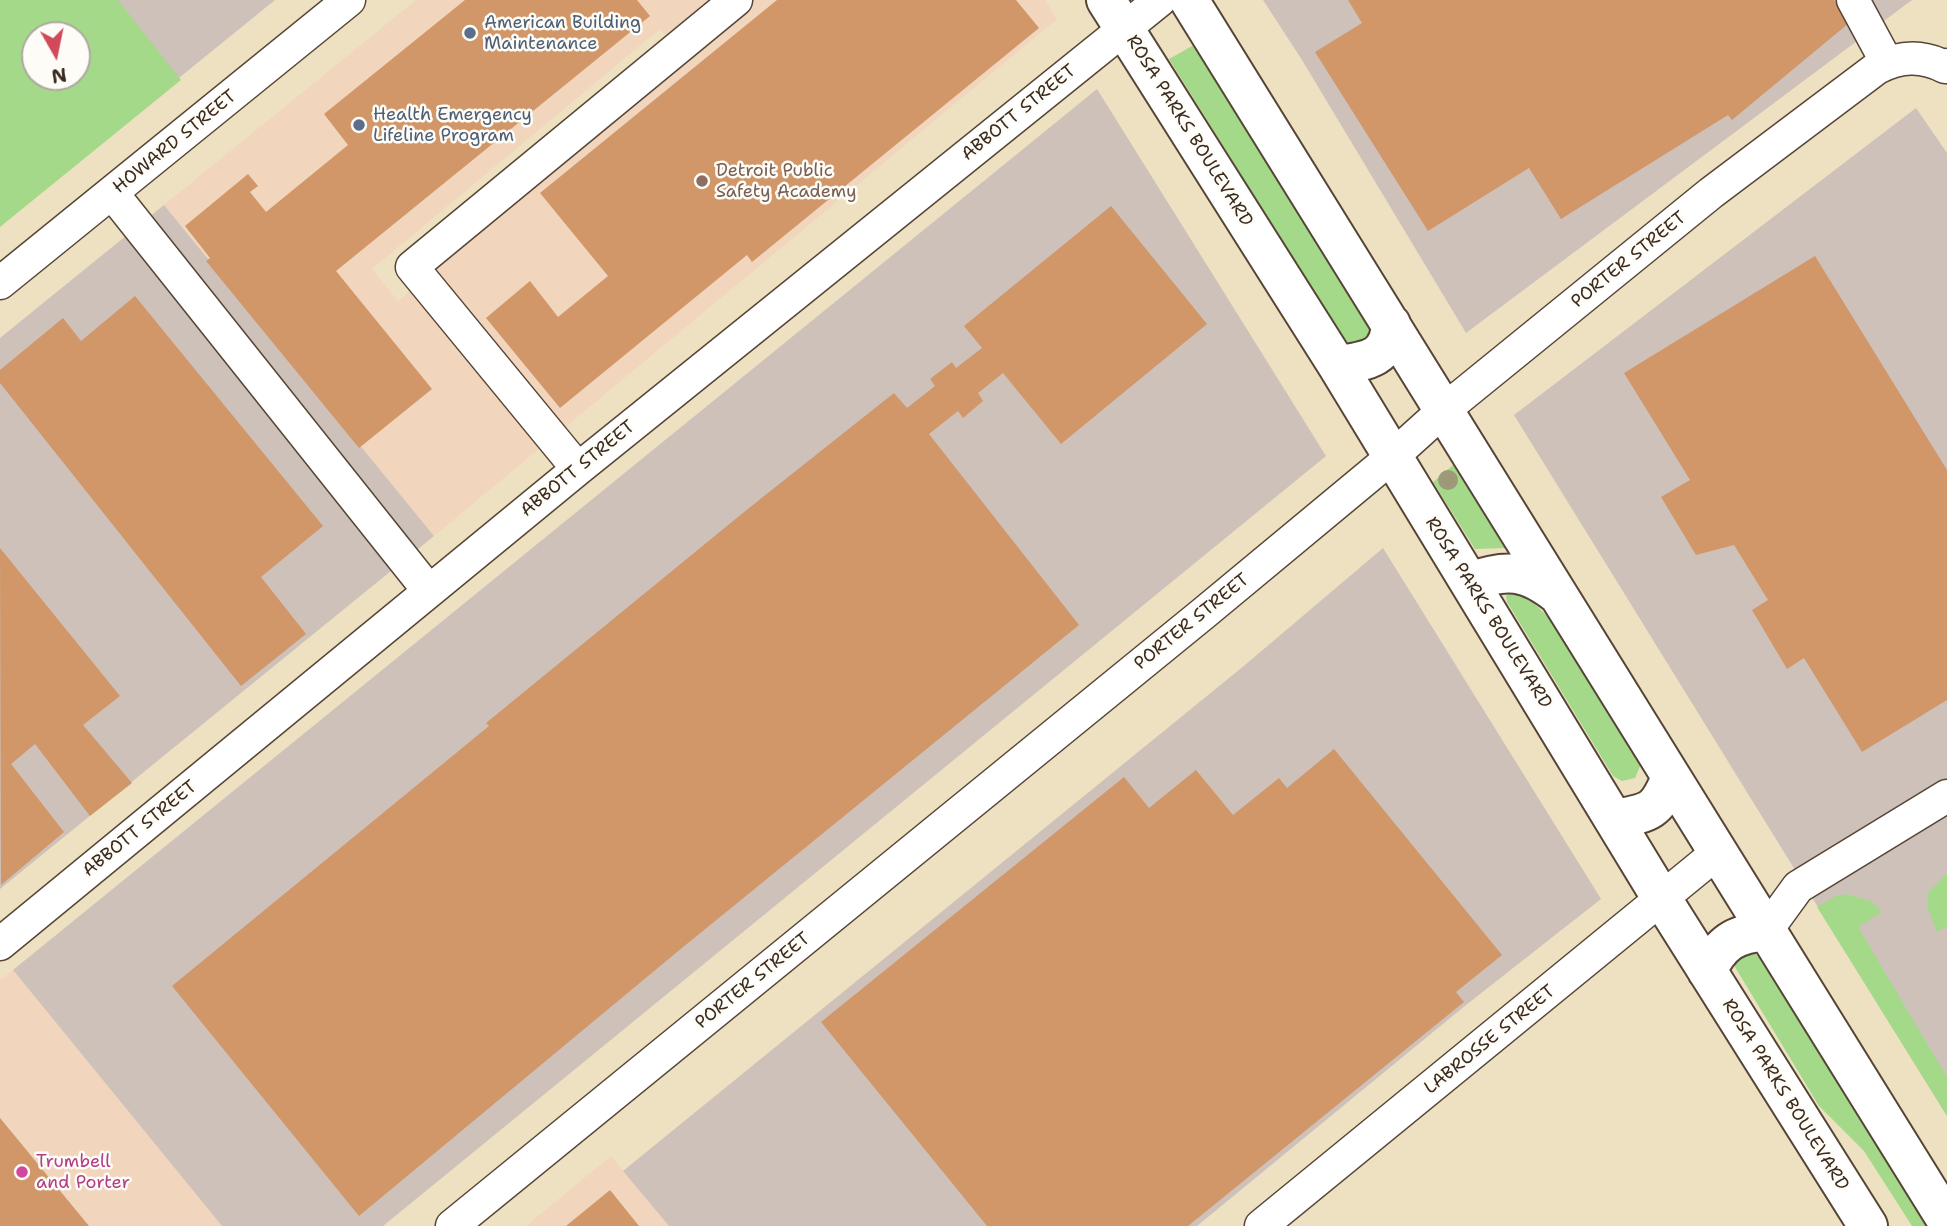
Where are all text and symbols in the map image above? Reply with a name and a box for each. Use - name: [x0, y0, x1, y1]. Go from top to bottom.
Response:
- place label: American Building Maintenance: [484, 12, 641, 54]
- north arrow: [21, 21, 91, 91]
- marker: American Building Maintenance: [462, 25, 478, 41]
- street label: ROSA PARKS BOULEVARD: [1121, 31, 1257, 231]
- street label: ABBOTT STREET: [957, 60, 1081, 166]
- text: N: [50, 62, 68, 89]
- street label: HOWARD STREET: [109, 86, 241, 198]
- place label: Health Emergency Lifeline Program: [373, 104, 532, 146]
- marker: Health Emergency Lifeline Program: [351, 117, 367, 133]
- place label: Detroit Public Safety Academy: [716, 160, 857, 202]
- marker: Detroit Public Safety Academy: [694, 173, 710, 189]
- street label: PORTER STREET: [1567, 207, 1691, 313]
- street label: ABBOTT STREET: [516, 416, 640, 522]
- street label: ROSA PARKS BOULEVARD: [1420, 513, 1556, 713]
- street label: PORTER STREET: [1130, 569, 1254, 675]
- street label: ABBOTT STREET: [78, 776, 202, 882]
- street label: PORTER STREET: [691, 928, 815, 1034]
- street label: LABROSSE STREET: [1420, 981, 1560, 1099]
- street label: ROSA PARKS BOULEVARD: [1717, 995, 1853, 1195]
- place label: Trumbell and Porter: [36, 1151, 130, 1194]
- marker: Trumbell and Porter: [14, 1164, 30, 1180]

